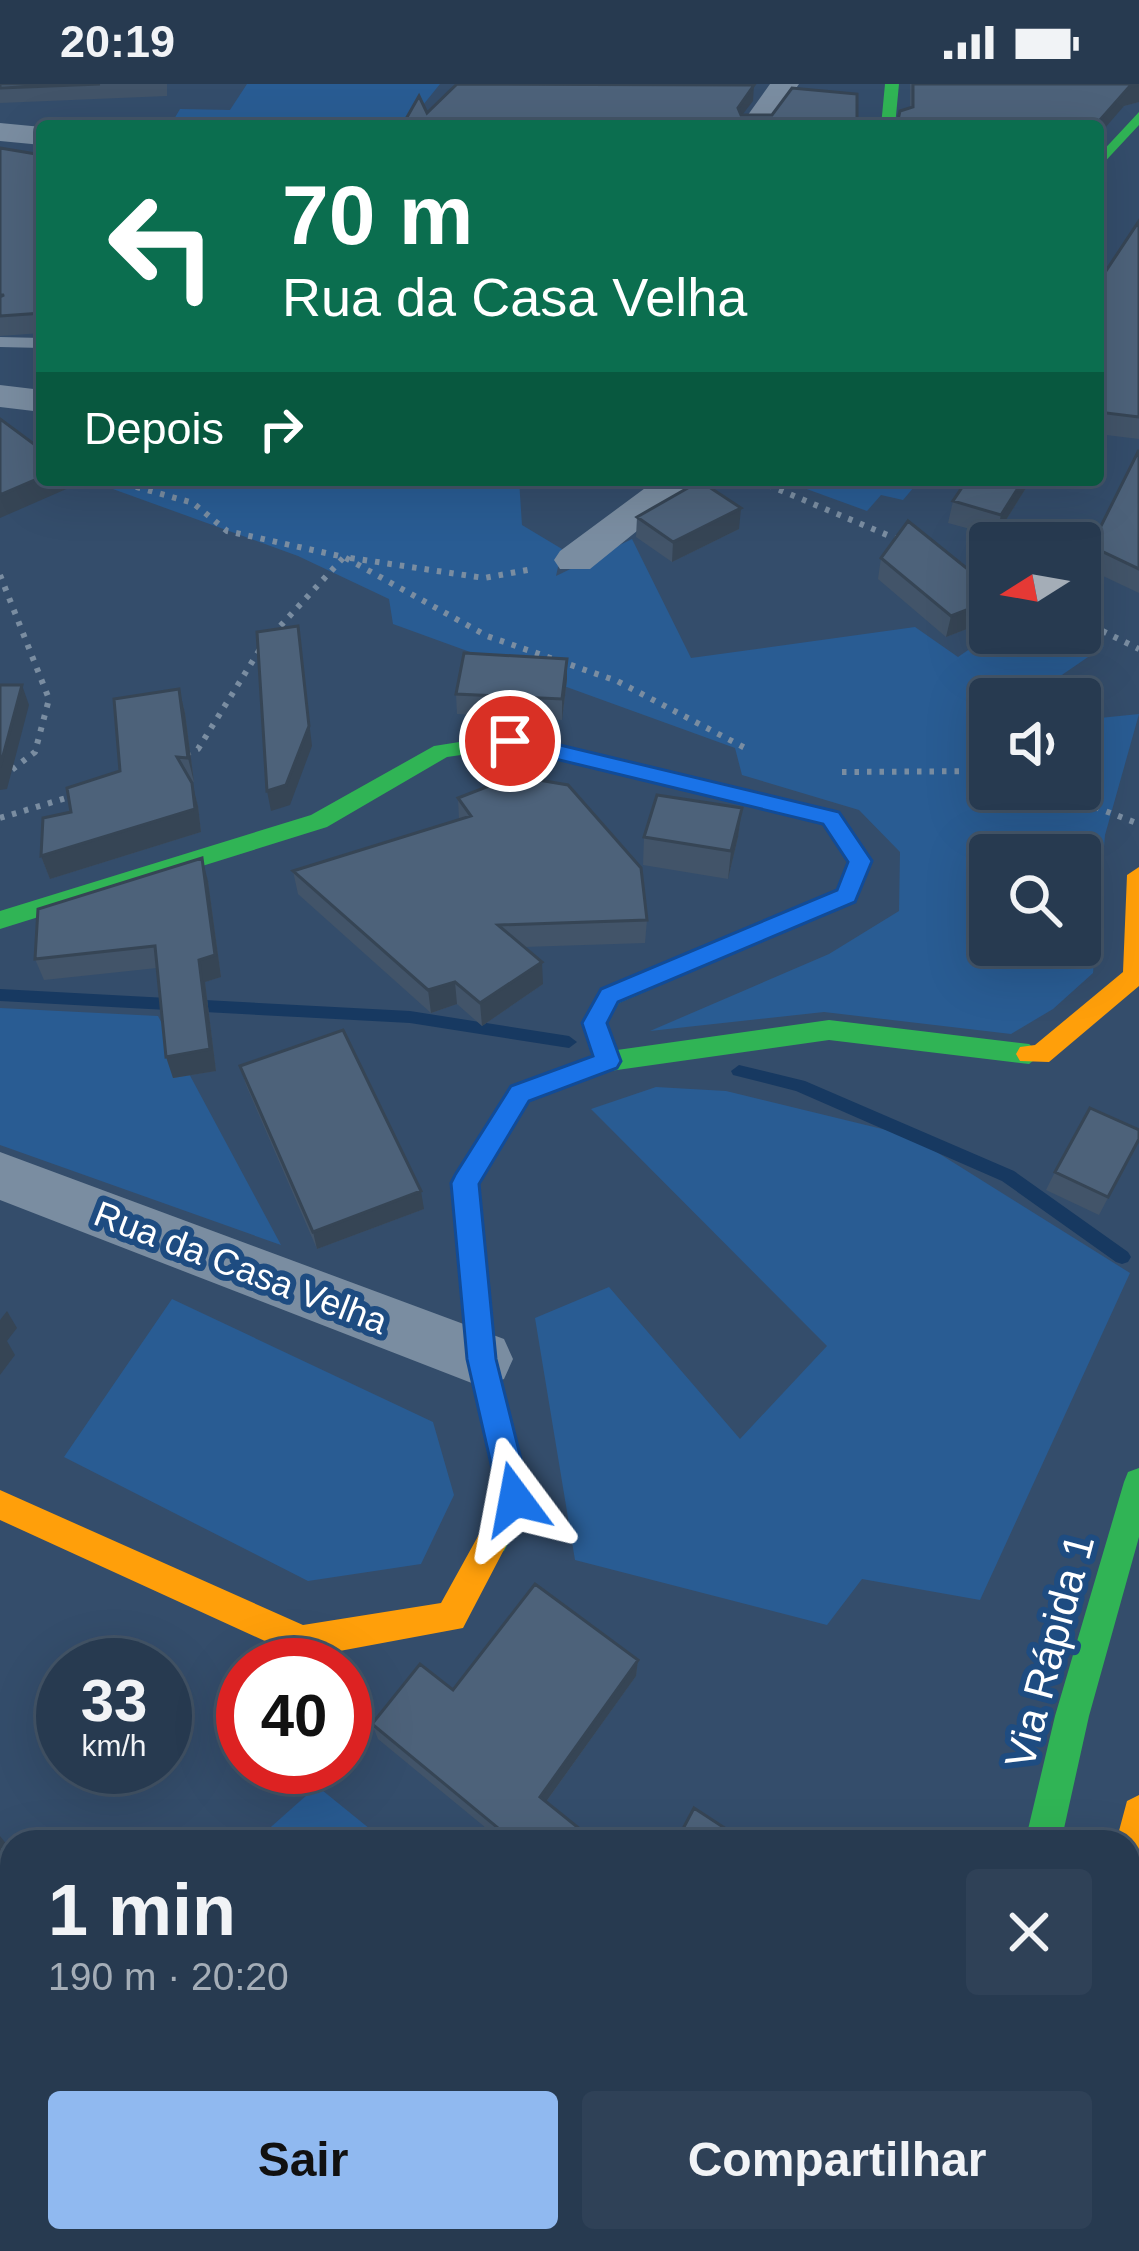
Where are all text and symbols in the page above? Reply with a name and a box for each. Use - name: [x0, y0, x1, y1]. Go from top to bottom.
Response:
- text: 20:19: [60, 16, 175, 67]
- icon: left: [84, 168, 240, 324]
- text: 70 m: [282, 168, 473, 262]
- text: Rua da Casa Velha: [282, 267, 747, 327]
- icon: right: [248, 396, 314, 462]
- text: Depois: [84, 403, 224, 454]
- north arrow: [969, 522, 1101, 654]
- map controls: [969, 522, 1101, 966]
- button: sound: [969, 678, 1101, 810]
- pin: [459, 690, 561, 792]
- icon: arrive: [477, 708, 543, 774]
- button: search: [969, 834, 1101, 966]
- street label: Rua da Casa Velha: [89, 1193, 394, 1343]
- position arrow: [452, 1436, 578, 1562]
- street label: Via Rápida 1: [996, 1529, 1103, 1773]
- speed limit sign: 40: [216, 1638, 372, 1794]
- text: 33: [81, 1667, 147, 1734]
- text: km/h: [81, 1729, 147, 1762]
- button: close: [966, 1869, 1092, 1995]
- text: 1 min: [48, 1870, 236, 1950]
- text: 190 m · 20:20: [48, 1955, 289, 1998]
- button: Sair: [48, 2091, 558, 2229]
- button: Compartilhar: [582, 2091, 1092, 2229]

